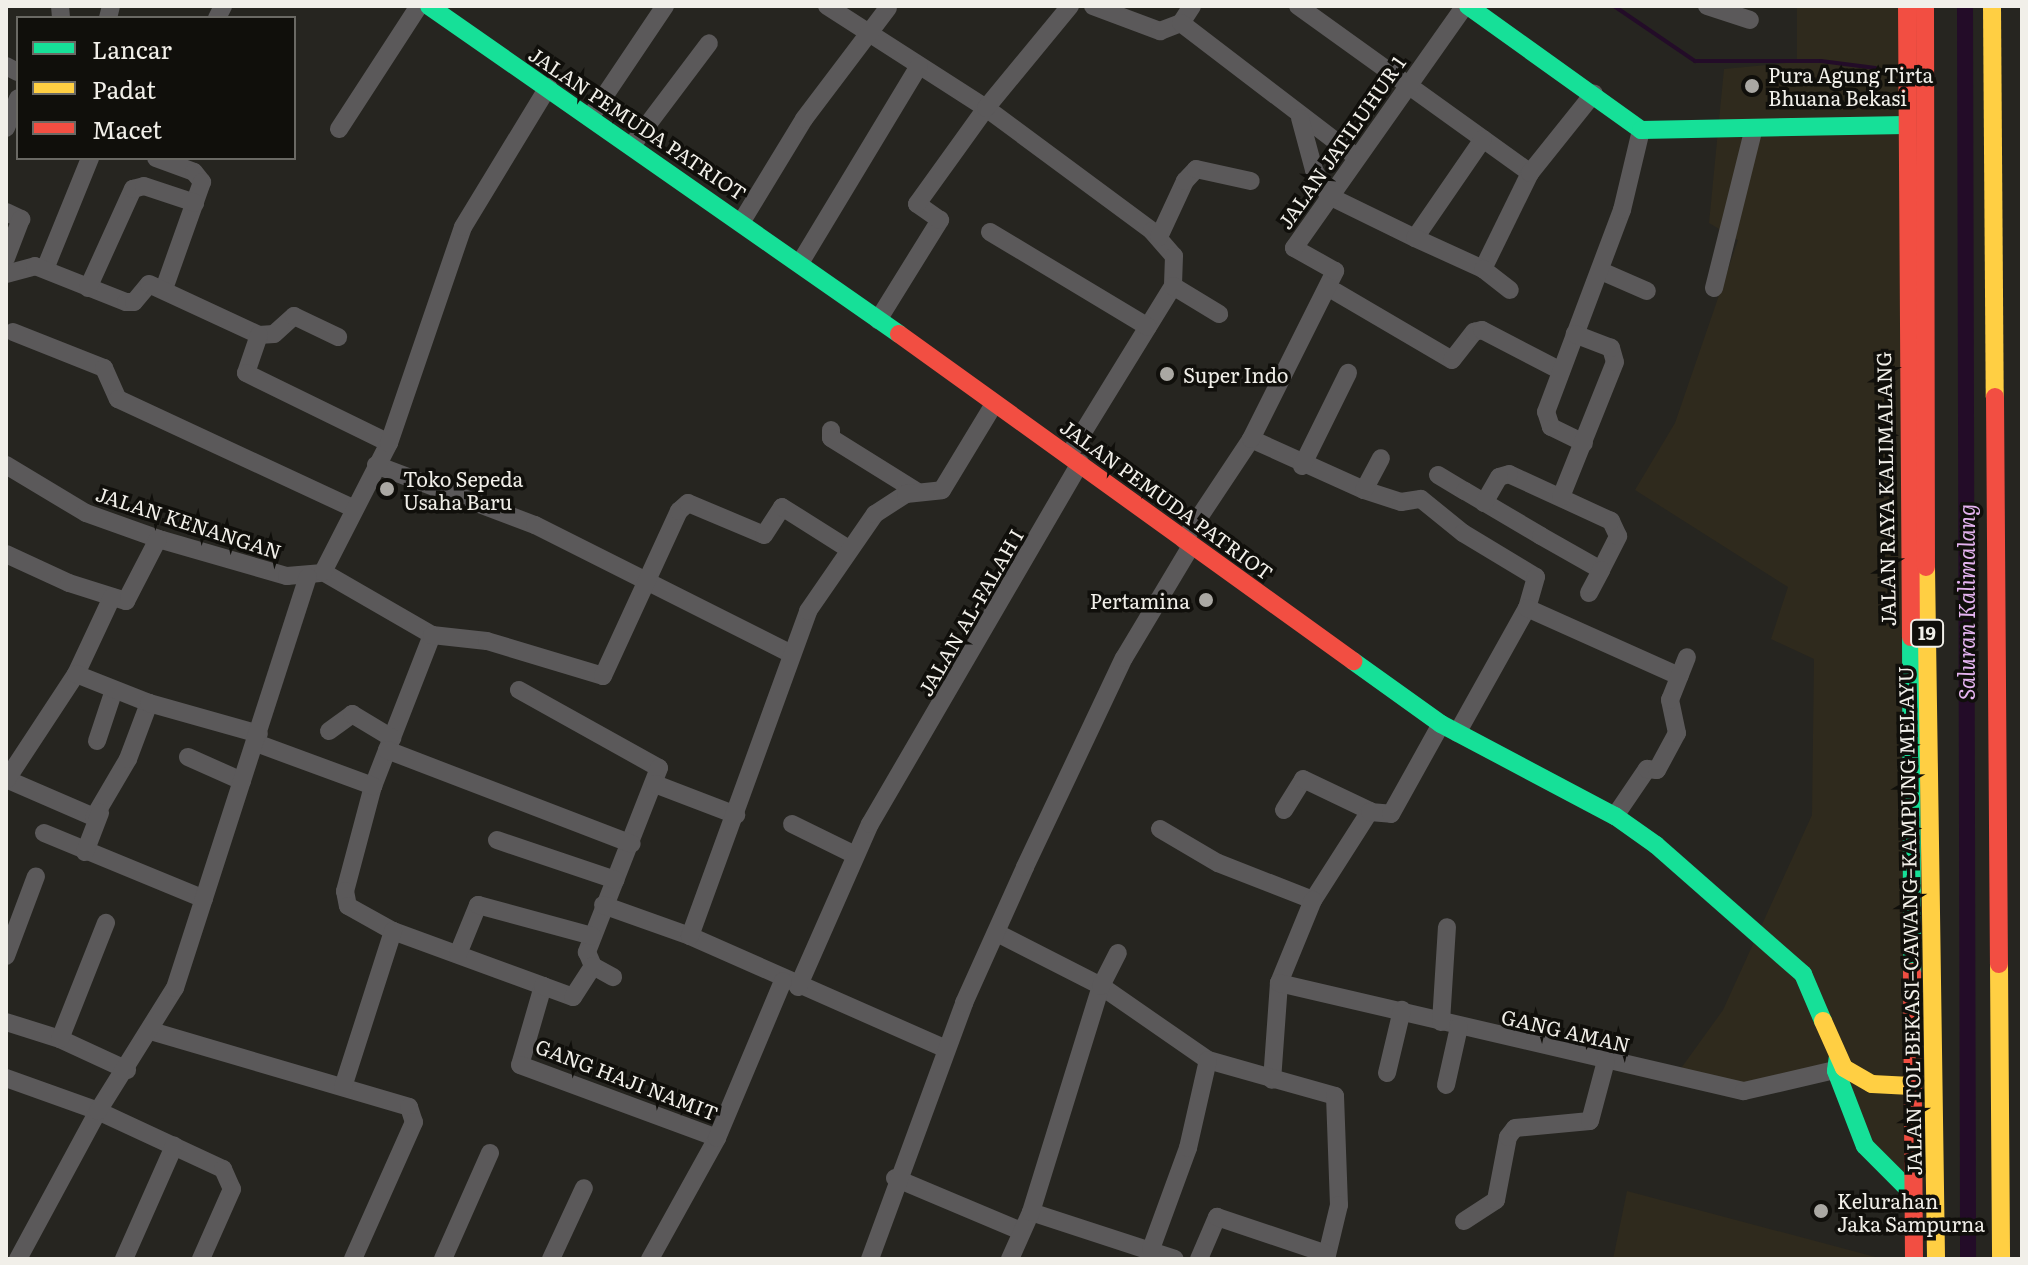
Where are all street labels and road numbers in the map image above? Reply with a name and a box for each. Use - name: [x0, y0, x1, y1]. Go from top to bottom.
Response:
- street label: JALAN PEMUDA PATRIOT: [525, 41, 751, 205]
- street label: JALAN JATILUHUR 1: [1272, 51, 1410, 233]
- street label: JALAN RAYA KALIMALANG: [1871, 351, 1899, 627]
- street label: JALAN PEMUDA PATRIOT: [1056, 414, 1278, 584]
- street label: JALAN KENANGAN: [93, 481, 285, 563]
- street label: JALAN AL-FALAH I: [912, 524, 1028, 700]
- road number: 19: [1909, 619, 1945, 647]
- street label: JALAN TOL BEKASI–CAWANG–KAMPUNG MELAYU: [1893, 666, 1925, 1176]
- street label: GANG AMAN: [1499, 1004, 1633, 1056]
- street label: GANG HAJI NAMIT: [532, 1033, 722, 1125]

